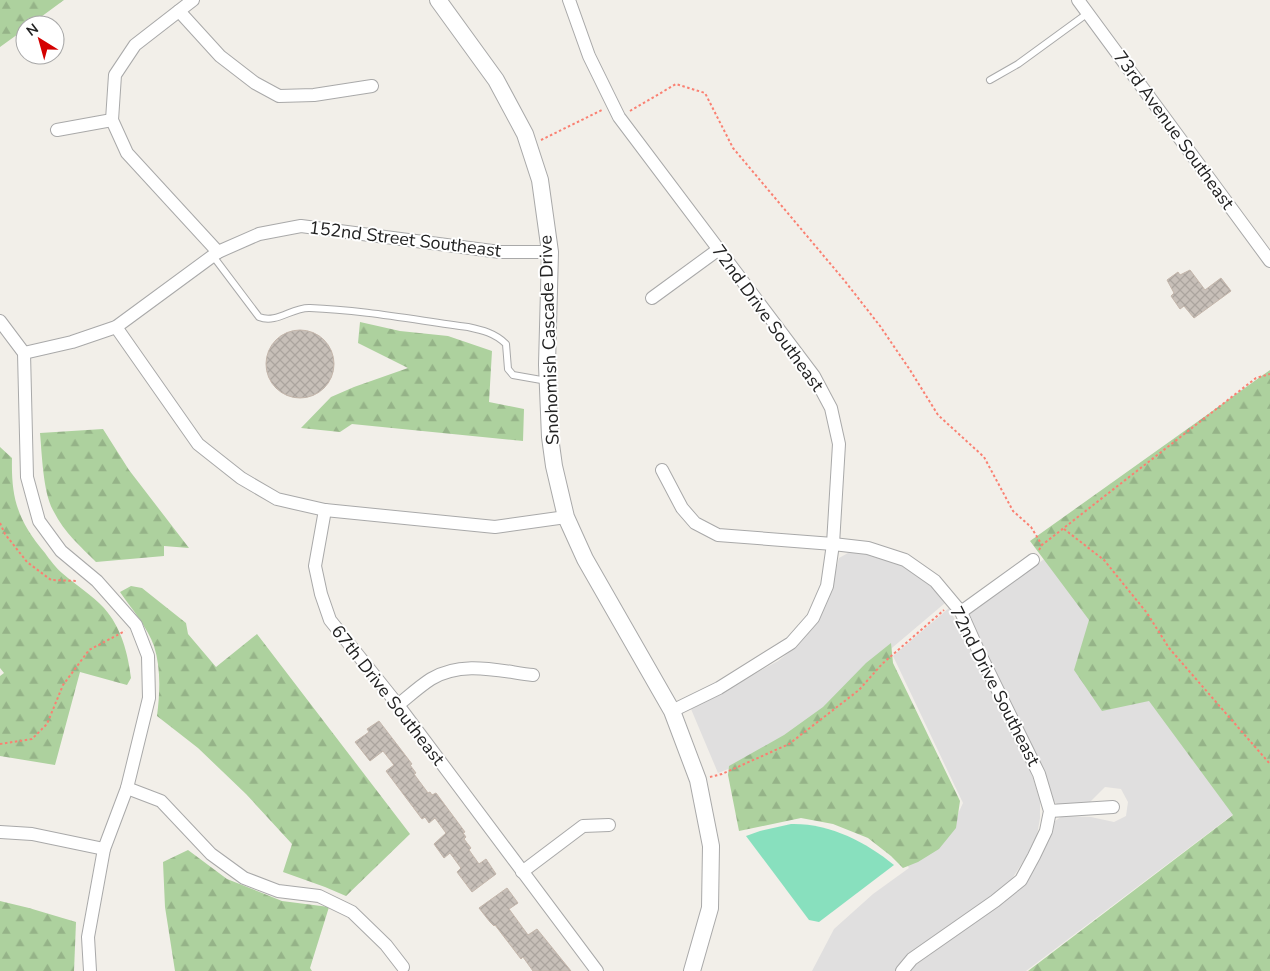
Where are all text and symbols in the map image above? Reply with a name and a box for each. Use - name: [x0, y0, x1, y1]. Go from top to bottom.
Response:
- north arrow: [15, 15, 65, 65]
- text: N: [23, 19, 42, 41]
- street label: 73rd Avenue Southeast: [1108, 46, 1240, 215]
- street label: 152nd Street Southeast: [308, 215, 503, 263]
- street label: Snohomish Cascade Drive: [533, 235, 565, 445]
- street label: 72nd Drive Southeast: [707, 240, 830, 397]
- street label: 72nd Drive Southeast: [944, 602, 1046, 770]
- street label: 67th Drive Southeast: [326, 620, 451, 771]

